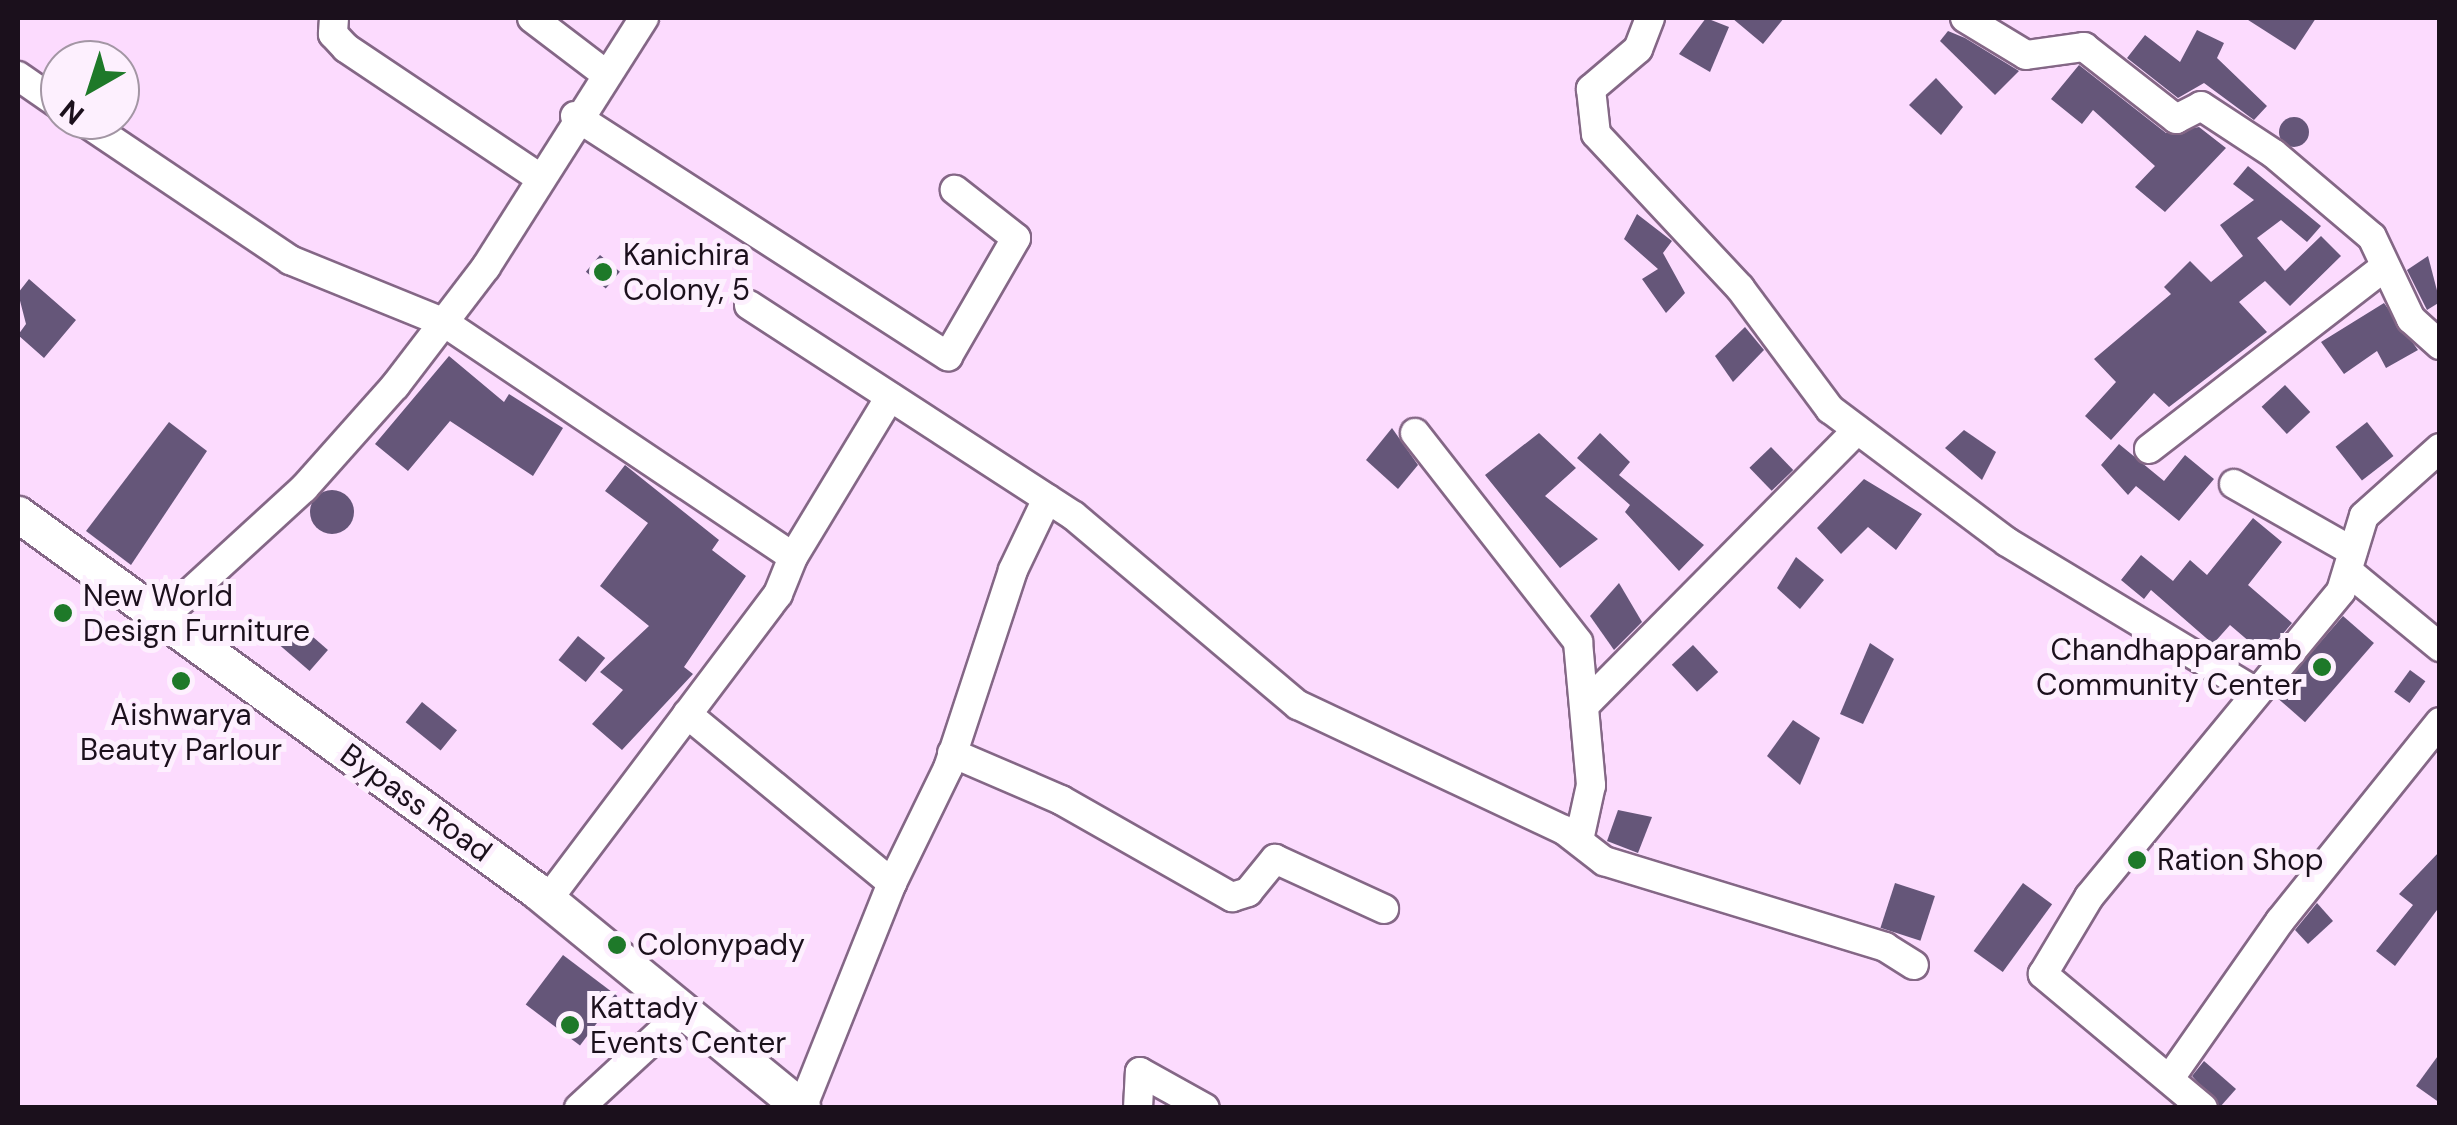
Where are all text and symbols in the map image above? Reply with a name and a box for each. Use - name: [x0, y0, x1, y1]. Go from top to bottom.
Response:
- north arrow: [40, 40, 140, 140]
- text: N: [52, 91, 92, 133]
- place label: Kanichira Colony, 5: [623, 237, 750, 308]
- marker: Kanichira Colony, 5: [592, 261, 614, 283]
- place label: New World Design Furniture: [83, 578, 310, 648]
- marker: New World Design Furniture: [52, 602, 74, 624]
- place label: Chandhapparamb Community Center: [2036, 632, 2302, 702]
- marker: Chandhapparamb Community Center: [2311, 656, 2333, 678]
- marker: Aishwarya Beauty Parlour: [170, 670, 192, 692]
- place label: Aishwarya Beauty Parlour: [80, 697, 282, 768]
- street label: Bypass Road: [333, 736, 499, 870]
- place label: Ration Shop: [2157, 842, 2323, 878]
- marker: Ration Shop: [2126, 849, 2148, 871]
- place label: Colonypady: [637, 927, 805, 963]
- marker: Colonypady: [606, 934, 628, 956]
- place label: Kattady Events Center: [590, 990, 786, 1060]
- marker: Kattady Events Center: [559, 1014, 581, 1036]

